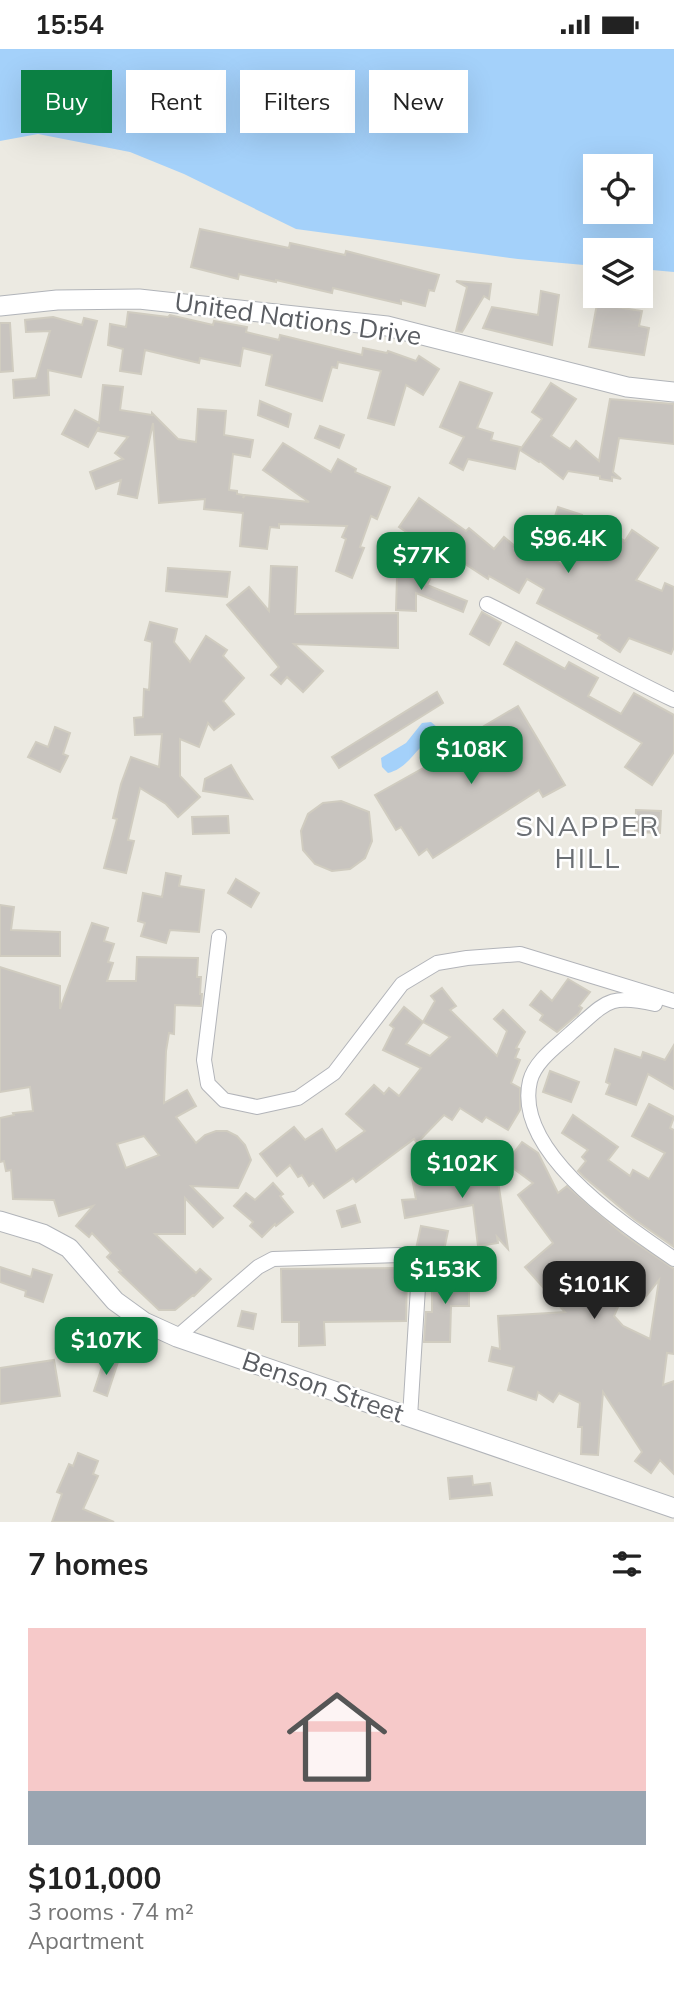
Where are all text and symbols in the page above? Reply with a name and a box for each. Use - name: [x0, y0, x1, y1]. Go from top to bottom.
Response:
- text: 15:54: [35, 8, 104, 41]
- chip: Buy: [21, 70, 112, 133]
- chip: Rent: [126, 70, 226, 133]
- chip: Filters: [240, 70, 355, 133]
- chip: New: [369, 70, 468, 133]
- map controls: [583, 154, 653, 308]
- button: locate: [583, 154, 653, 224]
- button: layers: [583, 238, 653, 308]
- street label: United Nations Drive: [173, 285, 424, 352]
- pin: $96.4K: [511, 515, 625, 575]
- text: $96.4K: [530, 523, 606, 552]
- pin: $77K: [380, 533, 462, 592]
- text: $77K: [393, 540, 449, 569]
- pin: $108K: [422, 727, 520, 786]
- text: $108K: [436, 734, 506, 763]
- district label: SNAPPER HILL: [515, 808, 661, 875]
- pin: $102K: [413, 1141, 511, 1200]
- text: $102K: [427, 1148, 497, 1177]
- pin: $153K: [396, 1247, 494, 1306]
- text: $153K: [410, 1254, 480, 1283]
- pin: $101K: [545, 1261, 643, 1321]
- text: $101K: [559, 1269, 629, 1298]
- pin: $107K: [57, 1317, 155, 1377]
- text: $107K: [71, 1325, 141, 1354]
- street label: Benson Street: [238, 1343, 408, 1430]
- text: 7 homes: [28, 1545, 149, 1583]
- icon: filters: [608, 1545, 646, 1583]
- icon: home: [274, 1674, 400, 1800]
- text: $101,000: [28, 1859, 161, 1897]
- text: 3 rooms · 74 m²: [28, 1897, 194, 1926]
- text: Apartment: [28, 1926, 144, 1955]

